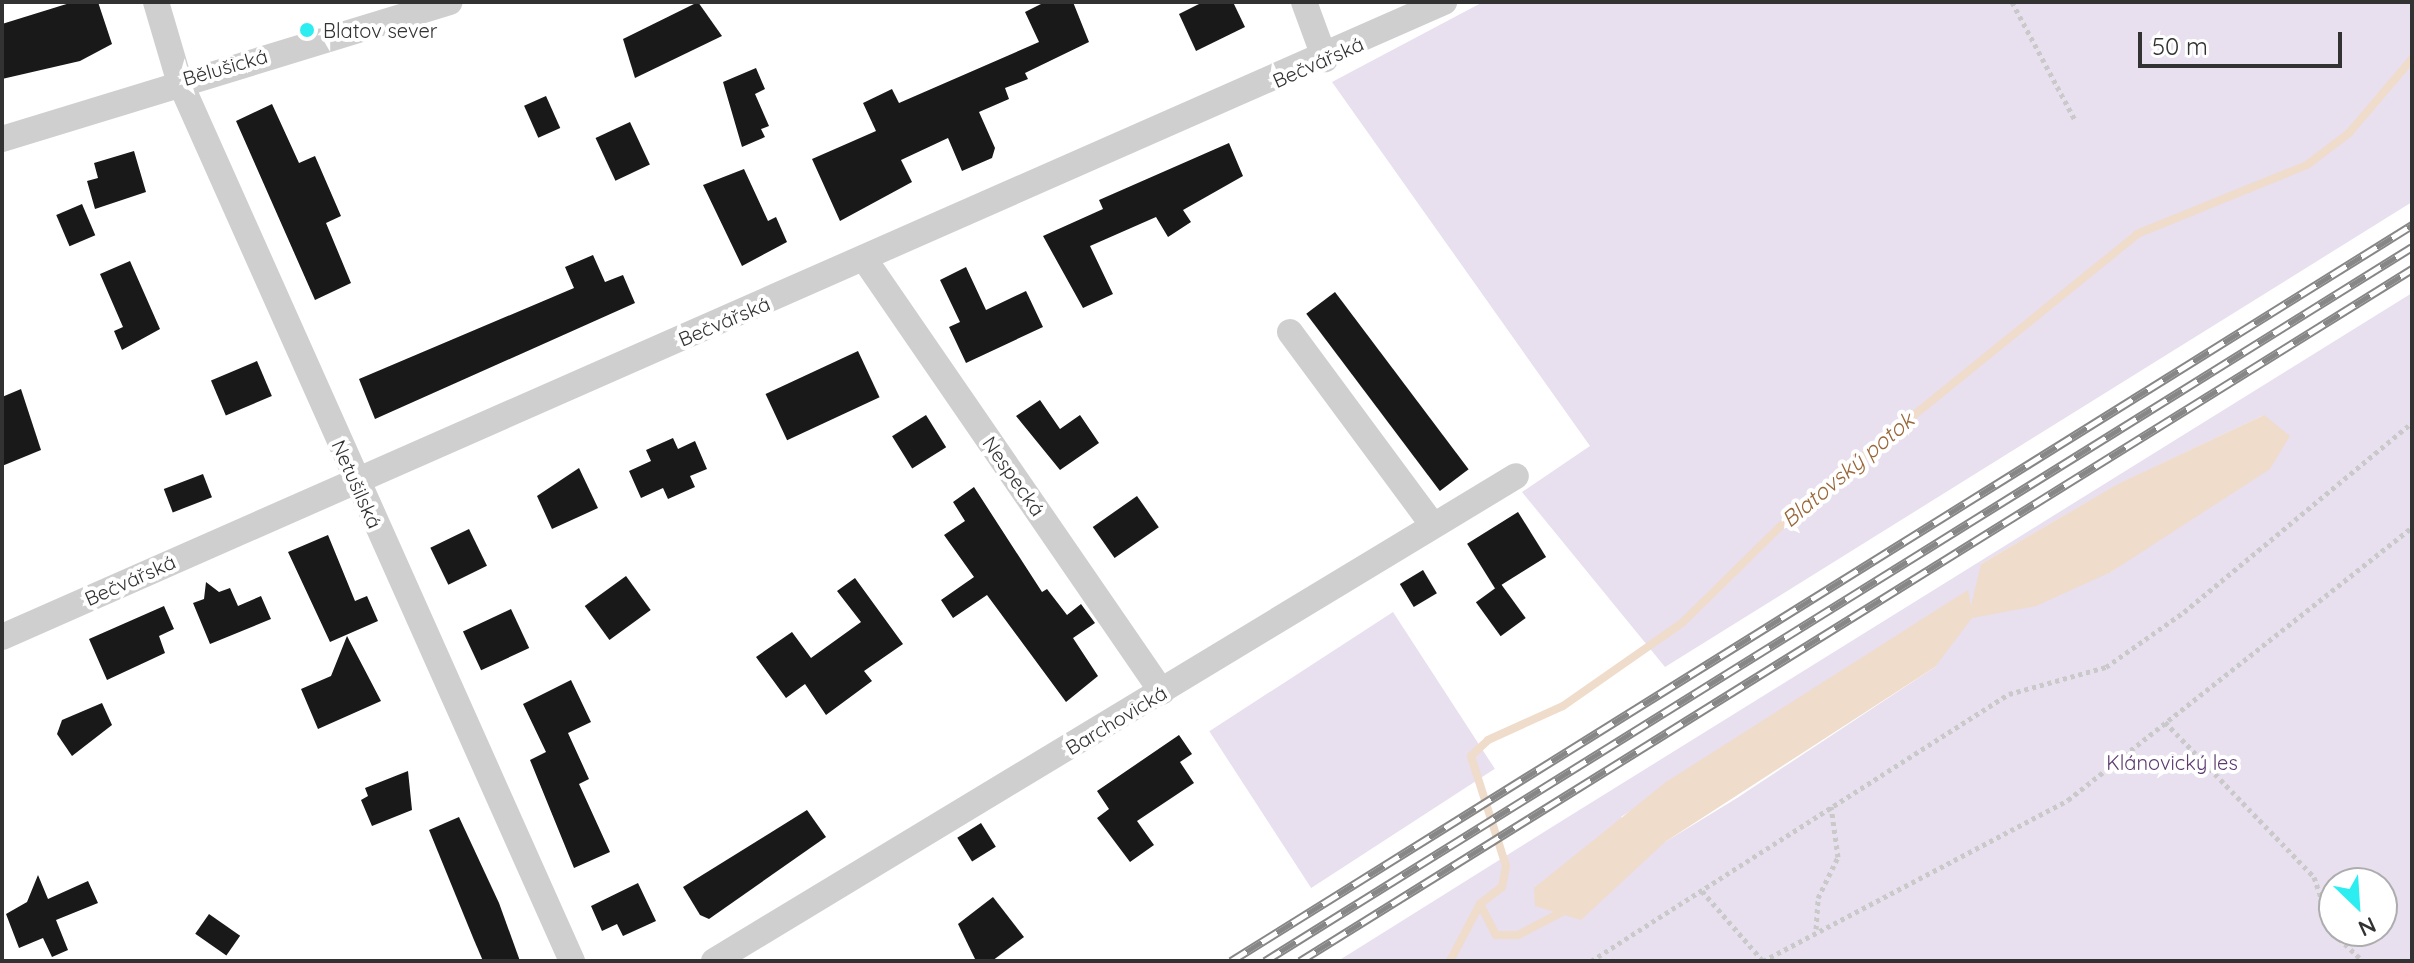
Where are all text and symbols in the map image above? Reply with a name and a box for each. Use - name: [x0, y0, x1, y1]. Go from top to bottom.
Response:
- scale bar: [2142, 16, 2346, 66]
- place label: Blatov sever: [323, 18, 437, 42]
- marker: Blatov sever: [298, 21, 316, 39]
- street label: Bečvářská: [1269, 31, 1367, 93]
- text: 50 m: [2152, 31, 2208, 61]
- street label: Bělušická: [180, 43, 270, 91]
- street label: Bečvářská: [675, 291, 773, 351]
- water label: Blatovský potok: [1777, 407, 1919, 533]
- street label: Nespecká: [978, 432, 1050, 520]
- street label: Netušilská: [327, 436, 387, 532]
- street label: Bečvářská: [81, 549, 179, 611]
- street label: Barchovická: [1061, 680, 1171, 760]
- park label: Klánovický les: [2106, 750, 2238, 774]
- north arrow: [2318, 867, 2398, 947]
- text: N: [2354, 911, 2381, 943]

